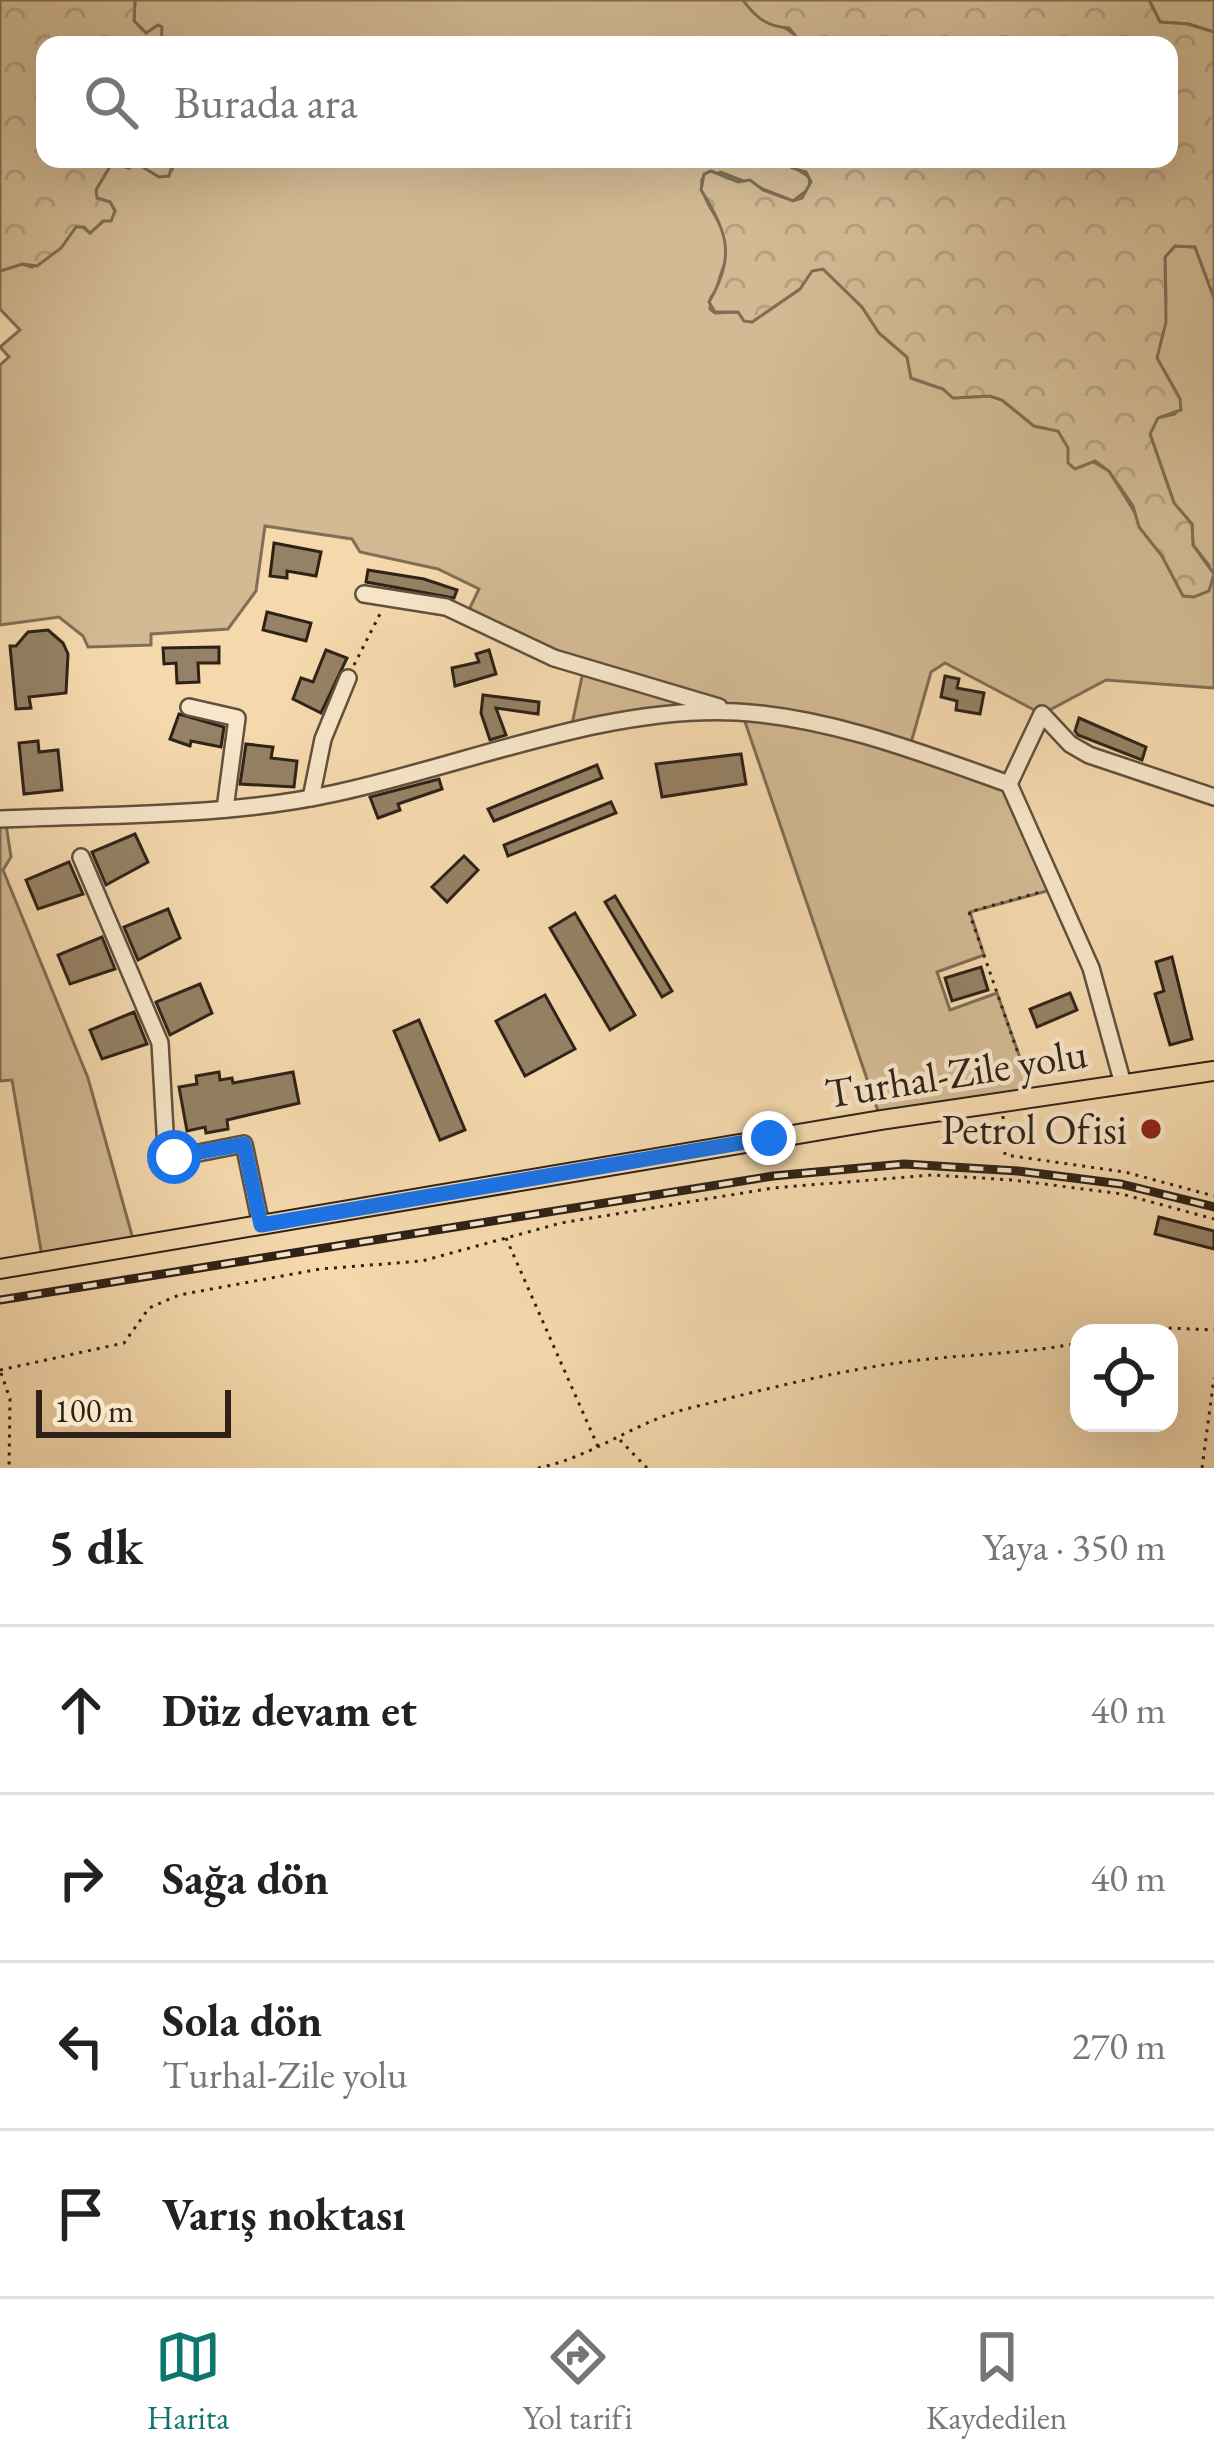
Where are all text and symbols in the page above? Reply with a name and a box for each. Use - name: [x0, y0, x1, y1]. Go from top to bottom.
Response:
- search box: [36, 36, 1178, 168]
- icon: search: [78, 69, 144, 135]
- text: Burada ara: [174, 73, 358, 131]
- street label: Turhal-Zile yolu: [821, 1025, 1091, 1121]
- place label: Petrol Ofisi: [941, 1102, 1127, 1157]
- route end: [742, 1111, 796, 1165]
- marker: Petrol Ofisi: [1138, 1116, 1164, 1142]
- route start: [147, 1130, 201, 1184]
- map controls: [1070, 1324, 1178, 1432]
- button: locate: [1070, 1324, 1178, 1432]
- scale bar: [36, 1384, 231, 1437]
- text: 100 m: [54, 1389, 134, 1432]
- text: 5 dk: [48, 1513, 143, 1579]
- text: Yaya · 350 m: [982, 1521, 1166, 1572]
- icon: ahead: [48, 1677, 114, 1743]
- text: Düz devam et: [162, 1681, 417, 1739]
- text: 40 m: [1090, 1684, 1166, 1735]
- icon: right: [48, 1845, 114, 1911]
- text: Sağa dön: [162, 1849, 329, 1907]
- text: 40 m: [1090, 1852, 1166, 1903]
- text: Sola dön: [162, 1991, 322, 2049]
- icon: left: [48, 2013, 114, 2079]
- text: 270 m: [1072, 2020, 1166, 2071]
- text: Turhal-Zile yolu: [162, 2049, 408, 2100]
- icon: arrive: [48, 2181, 114, 2247]
- text: Varış noktası: [162, 2185, 405, 2243]
- tab: Harita: [147, 2324, 229, 2439]
- tab: Yol tarifi: [523, 2324, 633, 2439]
- tab: Kaydedilen: [926, 2324, 1067, 2439]

